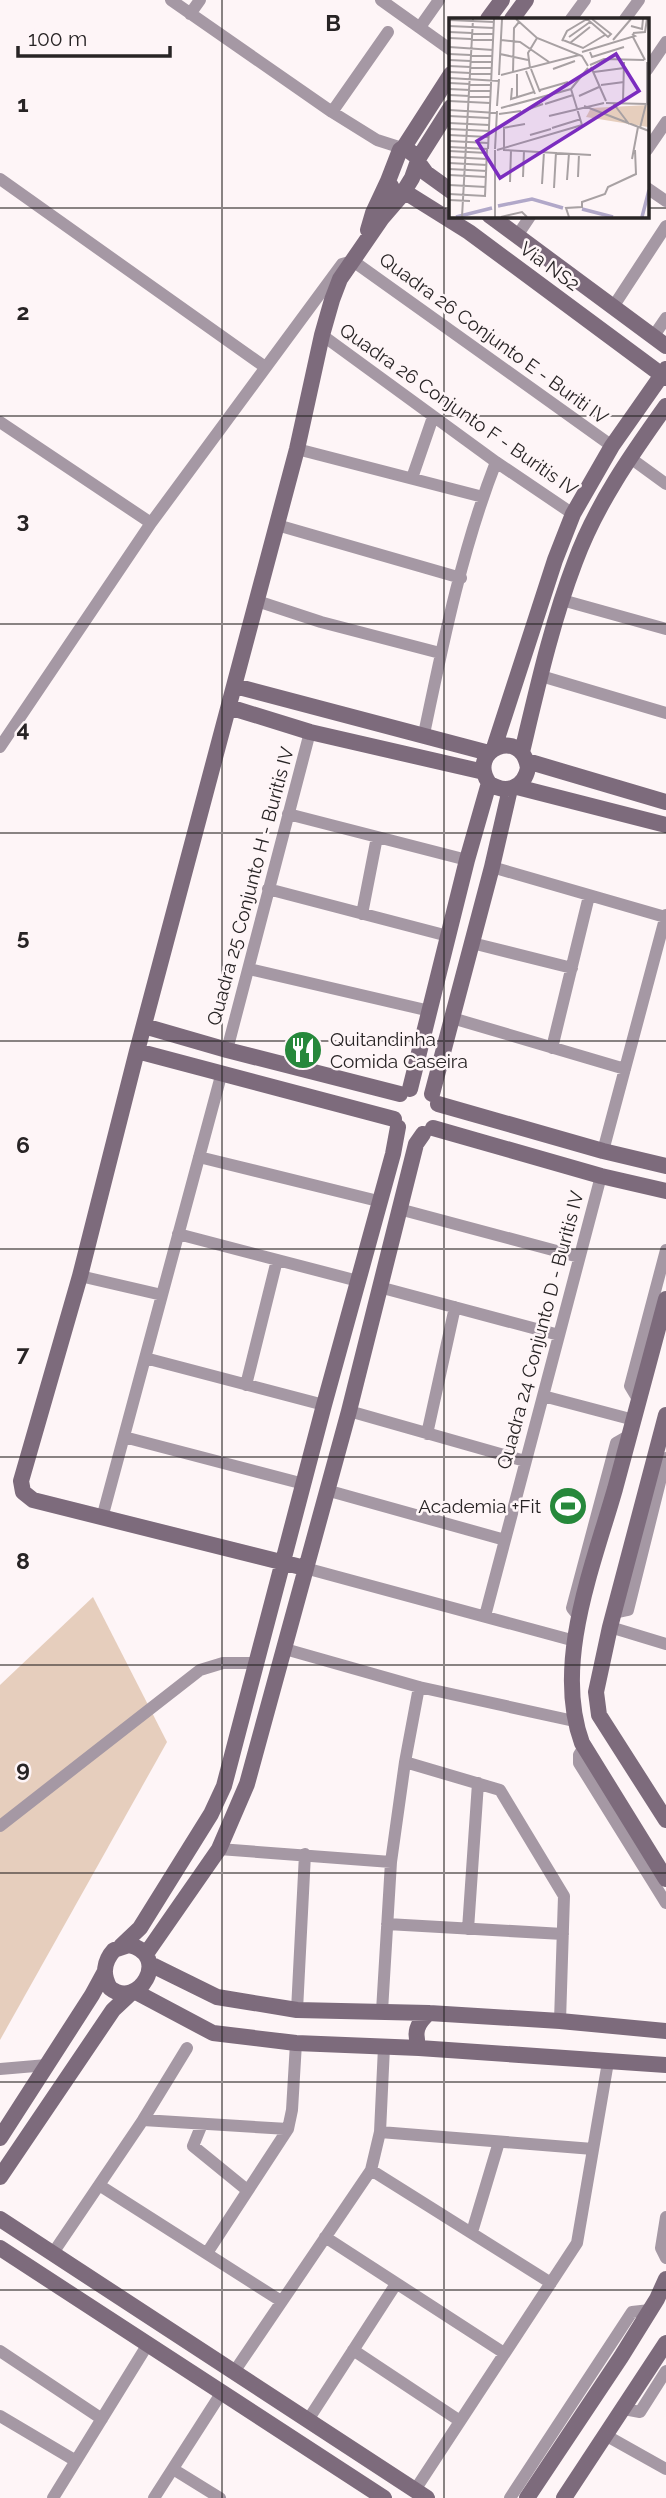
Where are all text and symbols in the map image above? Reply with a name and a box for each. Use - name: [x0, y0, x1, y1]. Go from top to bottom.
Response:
- text: B: [325, 9, 341, 36]
- scale bar: [18, 14, 170, 58]
- inset map: [449, 18, 648, 217]
- text: 100 m: [28, 26, 87, 51]
- text: 1: [17, 90, 29, 117]
- street label: Via NS2: [516, 237, 584, 295]
- street label: Quadra 26 Conjunto E - Buriti IV: [375, 248, 613, 428]
- text: 2: [17, 298, 29, 325]
- street label: Quadra 26 Conjunto F - Buritis IV: [336, 318, 582, 500]
- text: 3: [17, 506, 29, 533]
- text: 4: [16, 715, 30, 742]
- street label: Quadra 25 Conjunto H - Buritis IV: [202, 744, 298, 1028]
- text: 5: [17, 923, 30, 950]
- place label: Quitandinha Comida Caseira: [330, 1028, 468, 1072]
- restaurant icon: Quitandinha Comida Caseira: [282, 1029, 324, 1071]
- text: 6: [16, 1131, 30, 1158]
- street label: Quadra 24 Conjunto D - Buritis IV: [492, 1188, 588, 1472]
- text: 7: [17, 1339, 30, 1366]
- sports icon: Academia +Fit: [547, 1485, 589, 1527]
- place label: Academia +Fit: [418, 1495, 542, 1517]
- text: 8: [16, 1547, 30, 1574]
- text: 9: [16, 1755, 30, 1782]

